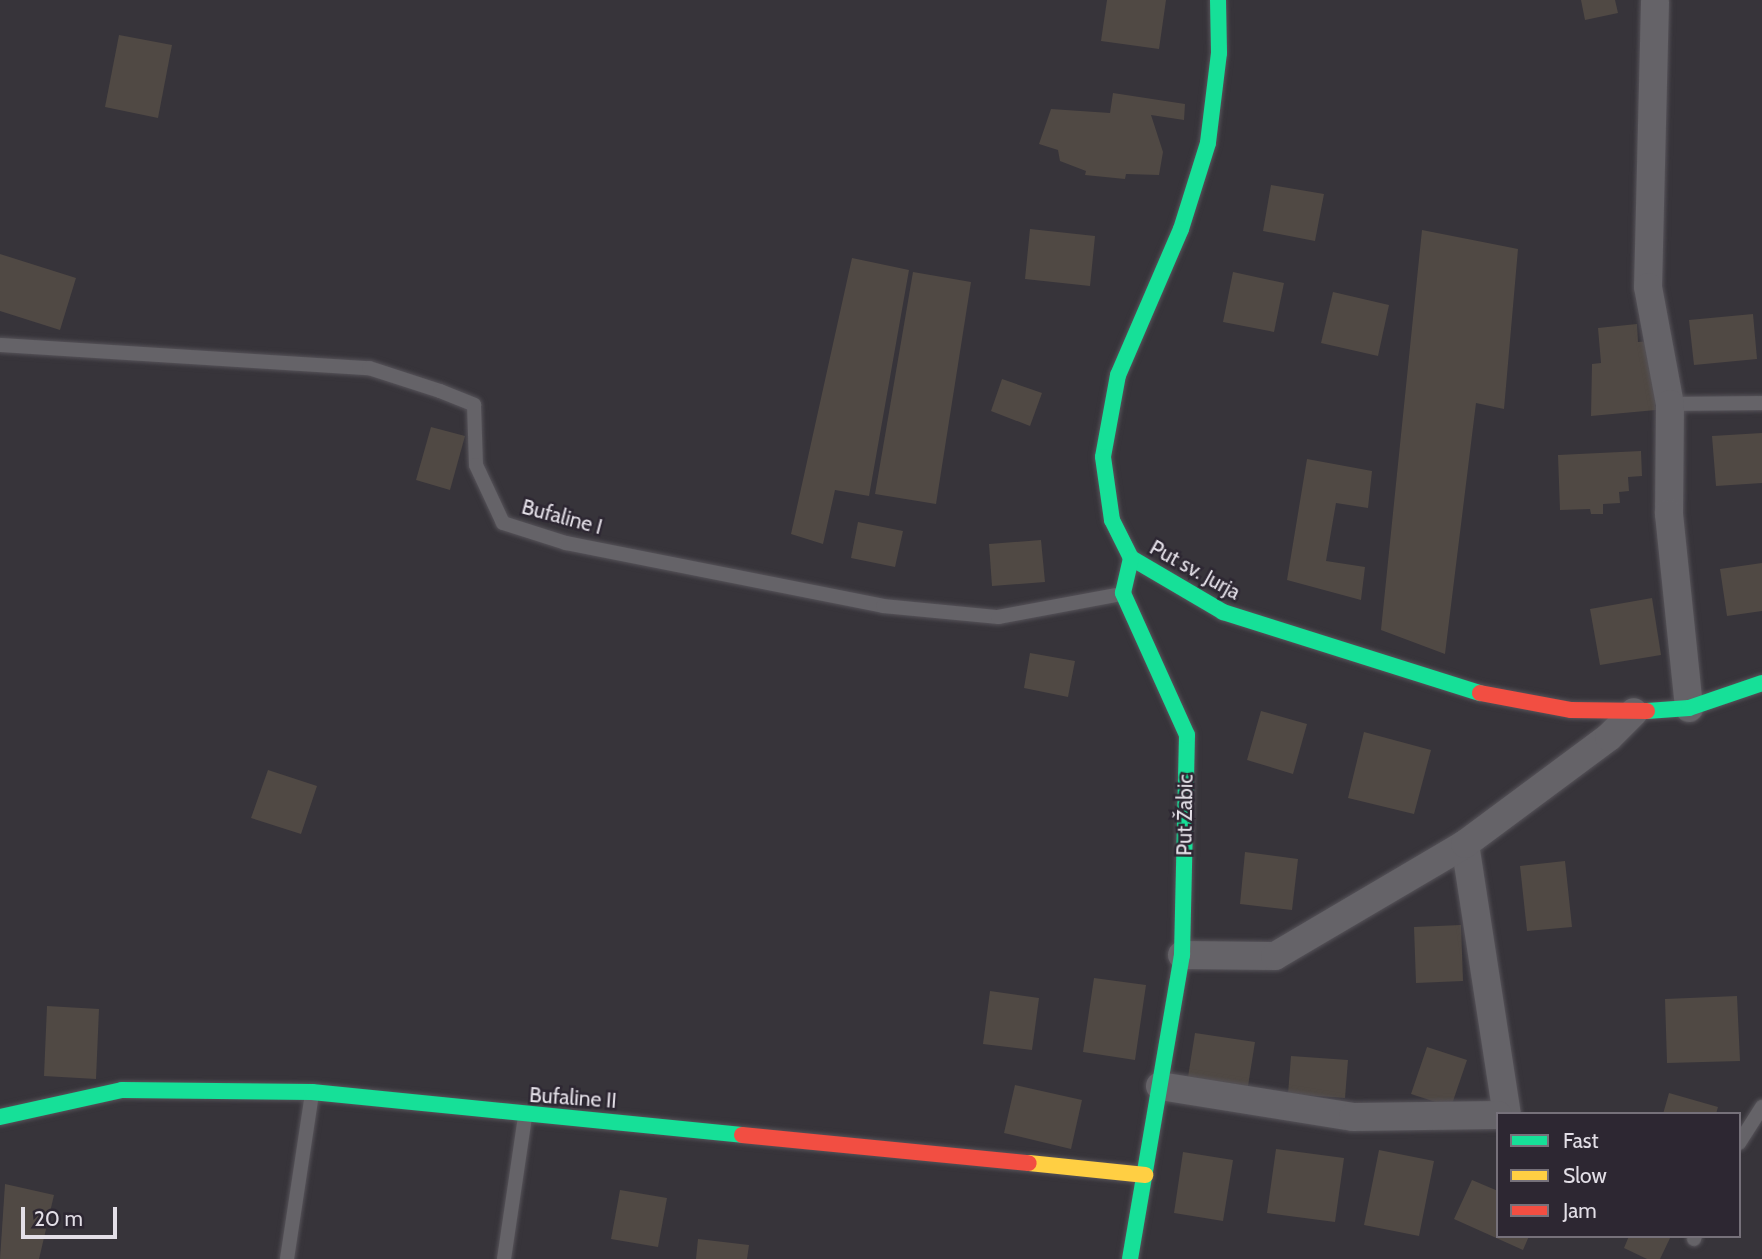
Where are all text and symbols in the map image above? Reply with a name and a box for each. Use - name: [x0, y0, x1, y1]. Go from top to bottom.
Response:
- street label: Bufaline I: [519, 494, 605, 540]
- street label: Put sv. Jurja: [1145, 535, 1245, 605]
- street label: Put Žabic: [1172, 774, 1198, 856]
- street label: Bufaline II: [528, 1082, 618, 1114]
- legend: [1496, 1112, 1741, 1238]
- text: Fast: [1563, 1128, 1599, 1153]
- text: Slow: [1563, 1163, 1607, 1188]
- scale bar: [24, 1192, 121, 1236]
- text: Jam: [1563, 1198, 1597, 1223]
- text: 20 m: [34, 1206, 83, 1231]

